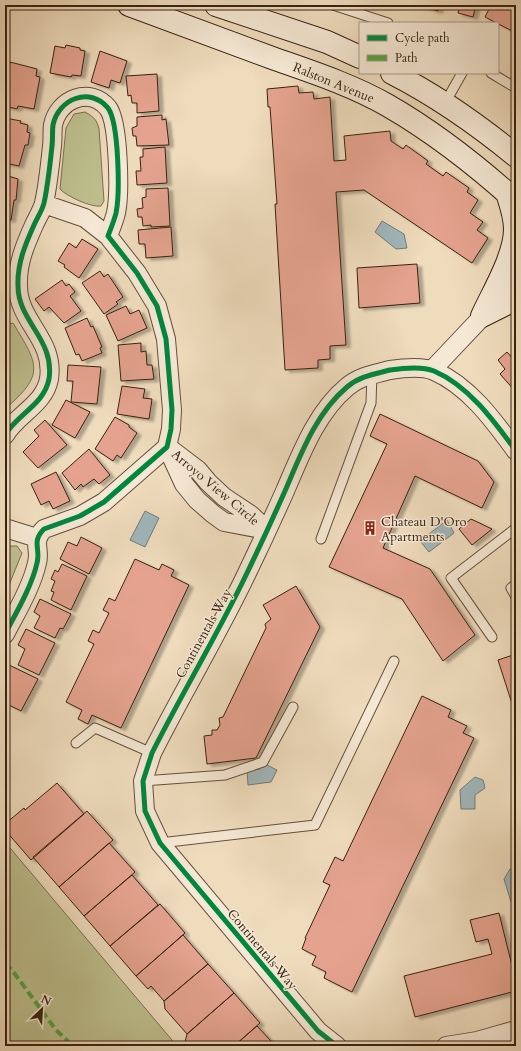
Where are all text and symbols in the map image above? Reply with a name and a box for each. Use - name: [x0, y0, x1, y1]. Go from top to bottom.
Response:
- legend: [359, 22, 499, 74]
- text: Cycle path: [395, 30, 450, 46]
- text: Path: [395, 50, 418, 66]
- street label: Ralston Avenue: [290, 58, 377, 107]
- street label: Arroyo View Circle: [168, 446, 263, 530]
- place label: Chateau D'Oro Apartments: [381, 513, 466, 546]
- building icon: Chateau D'Oro Apartments: [362, 520, 378, 536]
- street label: Continentals Way: [172, 585, 236, 682]
- street label: Continentals Way: [223, 905, 302, 994]
- north arrow: [22, 989, 62, 1029]
- text: N: [39, 992, 54, 1009]

